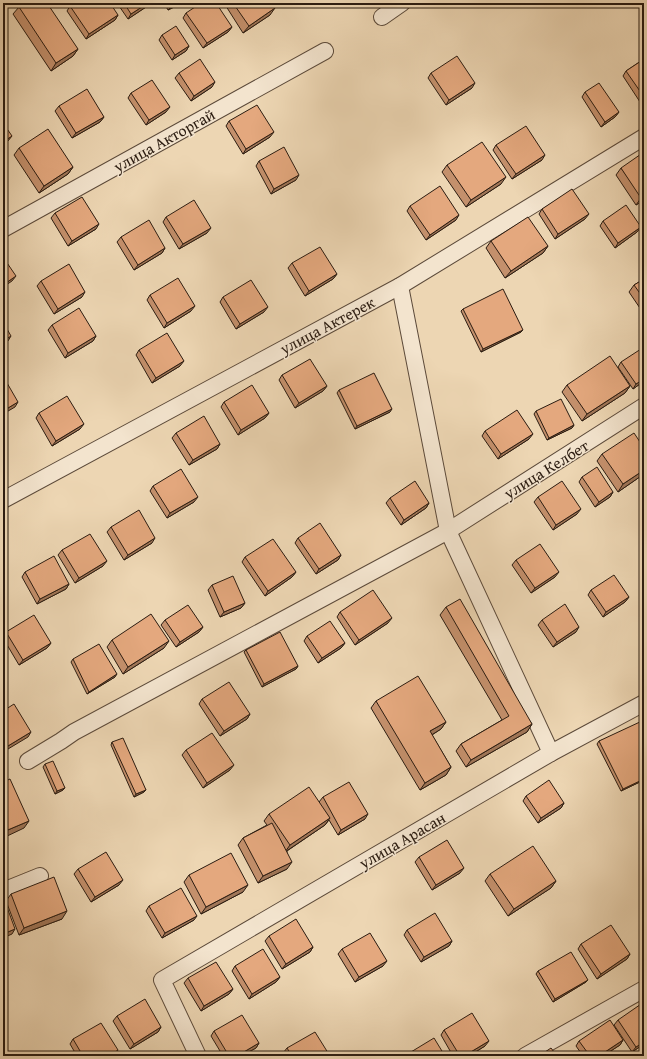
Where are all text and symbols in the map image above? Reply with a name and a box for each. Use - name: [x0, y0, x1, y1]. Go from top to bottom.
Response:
- street label: улица Акторгай: [108, 102, 220, 178]
- street label: улица Актерек: [274, 290, 379, 361]
- street label: улица Келбет: [498, 433, 593, 505]
- street label: улица Арасан: [353, 805, 450, 875]

